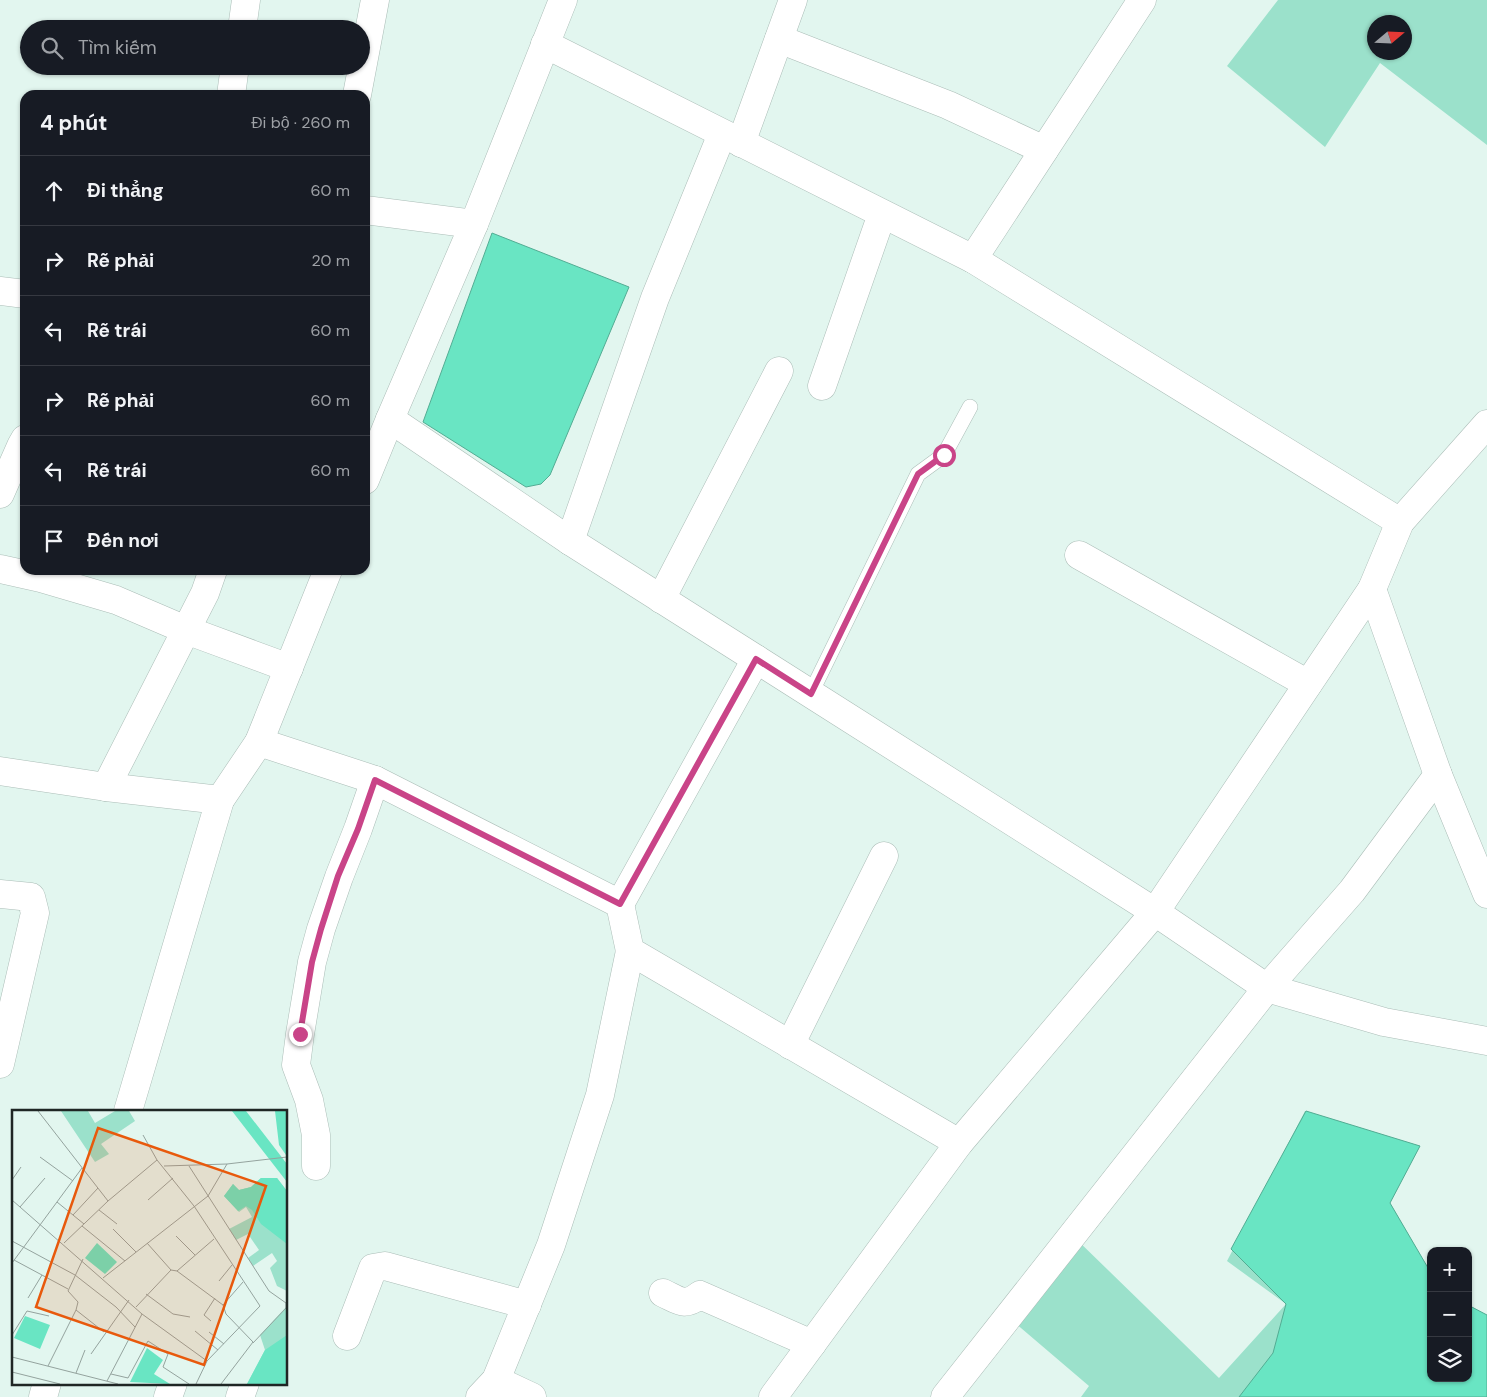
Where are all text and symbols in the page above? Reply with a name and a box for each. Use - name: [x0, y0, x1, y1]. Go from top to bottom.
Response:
- north arrow: [1367, 15, 1412, 60]
- search box: [20, 20, 370, 75]
- icon: search: [38, 34, 66, 62]
- text: Tìm kiếm: [78, 35, 157, 60]
- text: 4 phút: [40, 109, 107, 137]
- text: Đi bộ · 260 m: [251, 112, 350, 133]
- icon: ahead: [40, 177, 68, 205]
- text: Đi thẳng: [87, 178, 164, 203]
- text: 60 m: [310, 180, 350, 201]
- icon: right: [40, 247, 68, 275]
- text: Rẽ phải: [87, 248, 154, 273]
- text: 20 m: [311, 250, 350, 271]
- icon: left: [40, 317, 68, 345]
- text: Rẽ trái: [87, 318, 147, 343]
- text: 60 m: [310, 320, 350, 341]
- icon: right: [40, 387, 68, 415]
- text: Rẽ phải: [87, 388, 154, 413]
- text: 60 m: [310, 390, 350, 411]
- route start: [933, 444, 956, 467]
- icon: left: [40, 457, 68, 485]
- text: Rẽ trái: [87, 458, 147, 483]
- text: 60 m: [310, 460, 350, 481]
- icon: arrive: [40, 527, 68, 555]
- text: Đến nơi: [87, 528, 159, 553]
- route end: [289, 1023, 312, 1046]
- inset map: [12, 1110, 288, 1384]
- map controls: [1427, 1247, 1472, 1382]
- button: +: [1427, 1247, 1472, 1292]
- button: −: [1427, 1292, 1472, 1337]
- button: layers: [1427, 1337, 1472, 1382]

